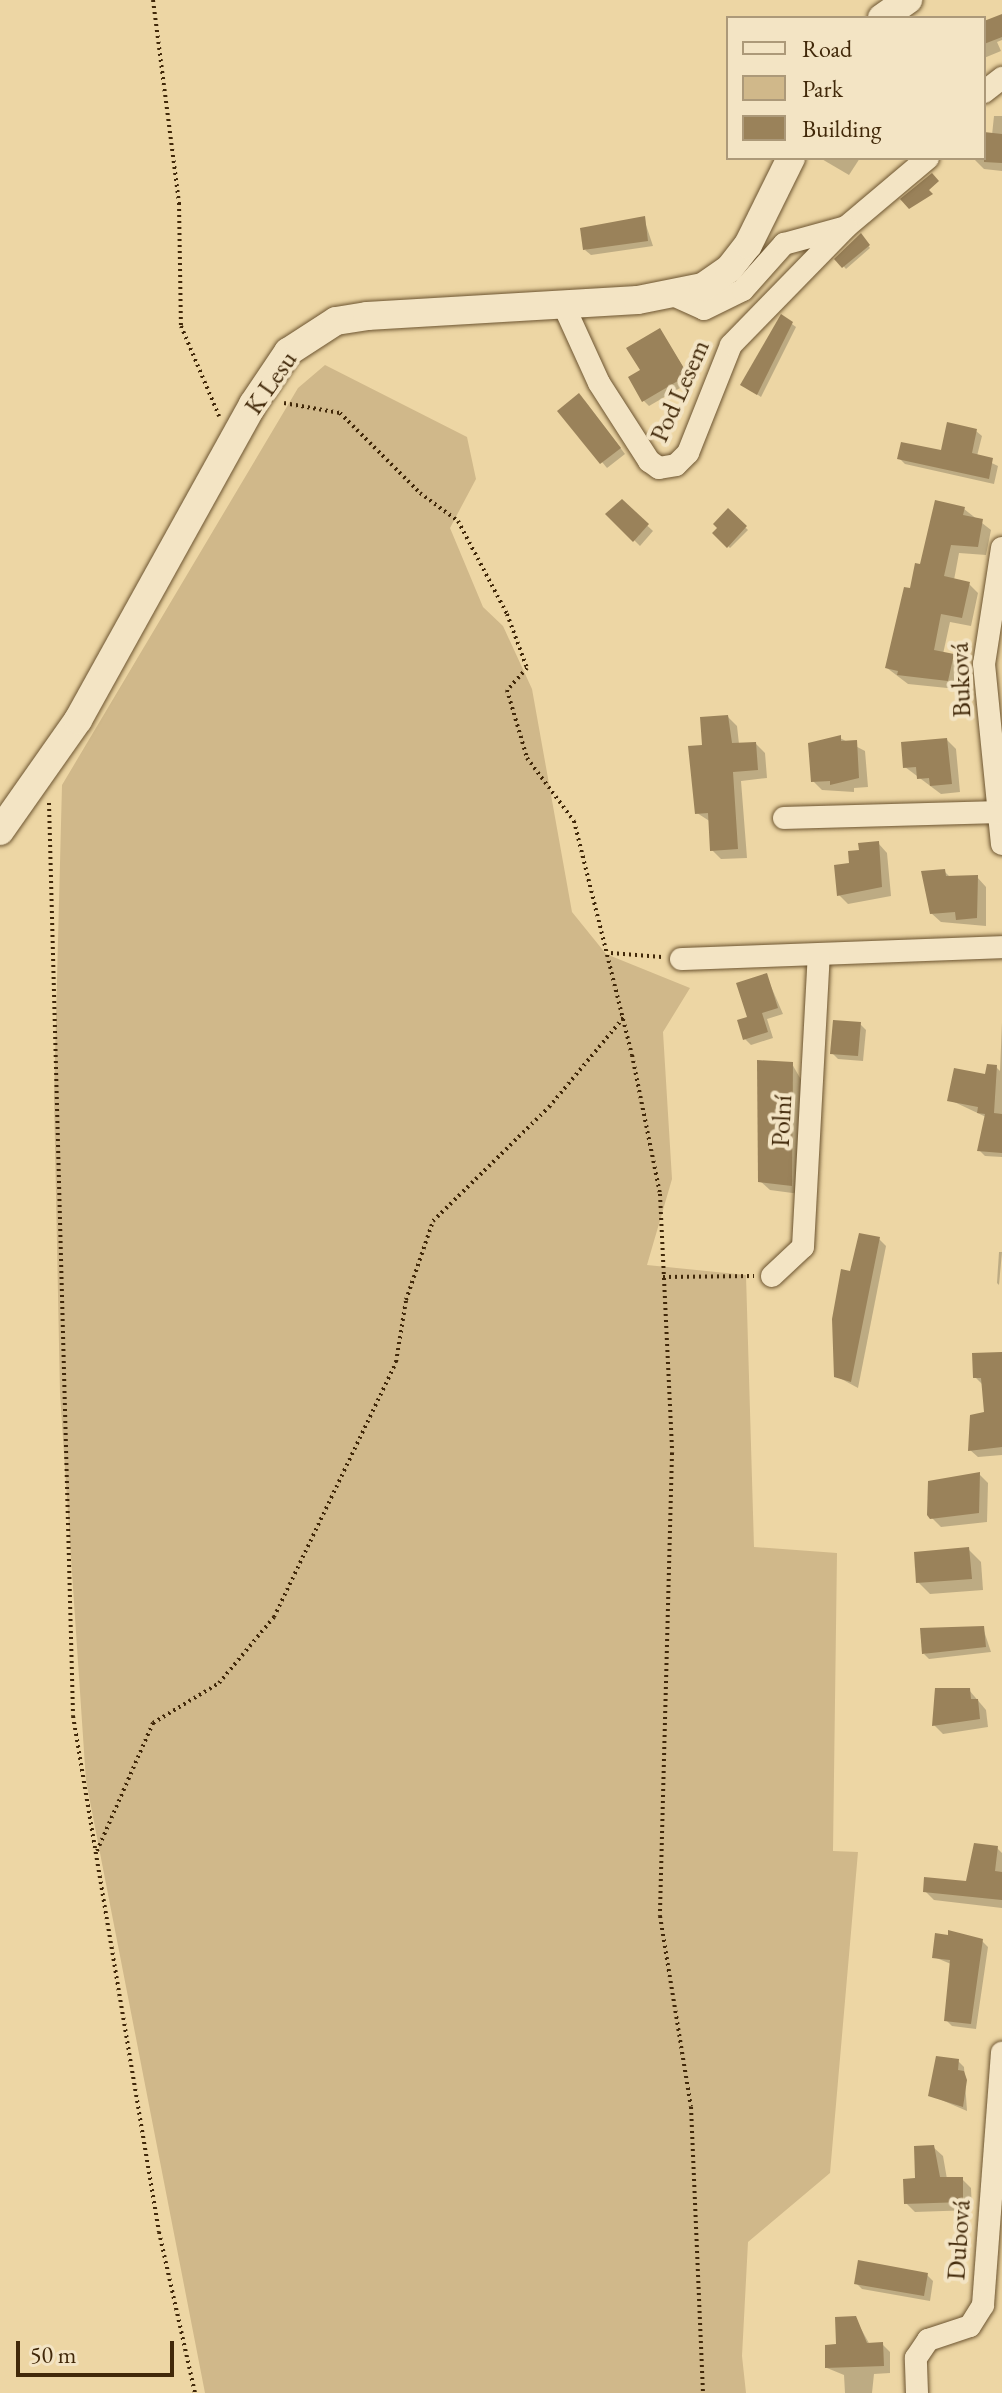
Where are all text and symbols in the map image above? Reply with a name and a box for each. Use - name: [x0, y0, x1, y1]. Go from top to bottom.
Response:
- legend: [726, 16, 986, 160]
- text: Road: [802, 33, 852, 64]
- text: Park: [802, 73, 843, 104]
- text: Building: [802, 113, 882, 144]
- street label: Pod Lesem: [644, 335, 716, 447]
- street label: K Lesu: [238, 345, 304, 421]
- street label: Buková: [944, 642, 978, 718]
- street label: Polní: [765, 1094, 799, 1148]
- street label: Dubová: [941, 2199, 977, 2281]
- scale bar: [20, 2325, 178, 2375]
- text: 50 m: [30, 2339, 77, 2370]

